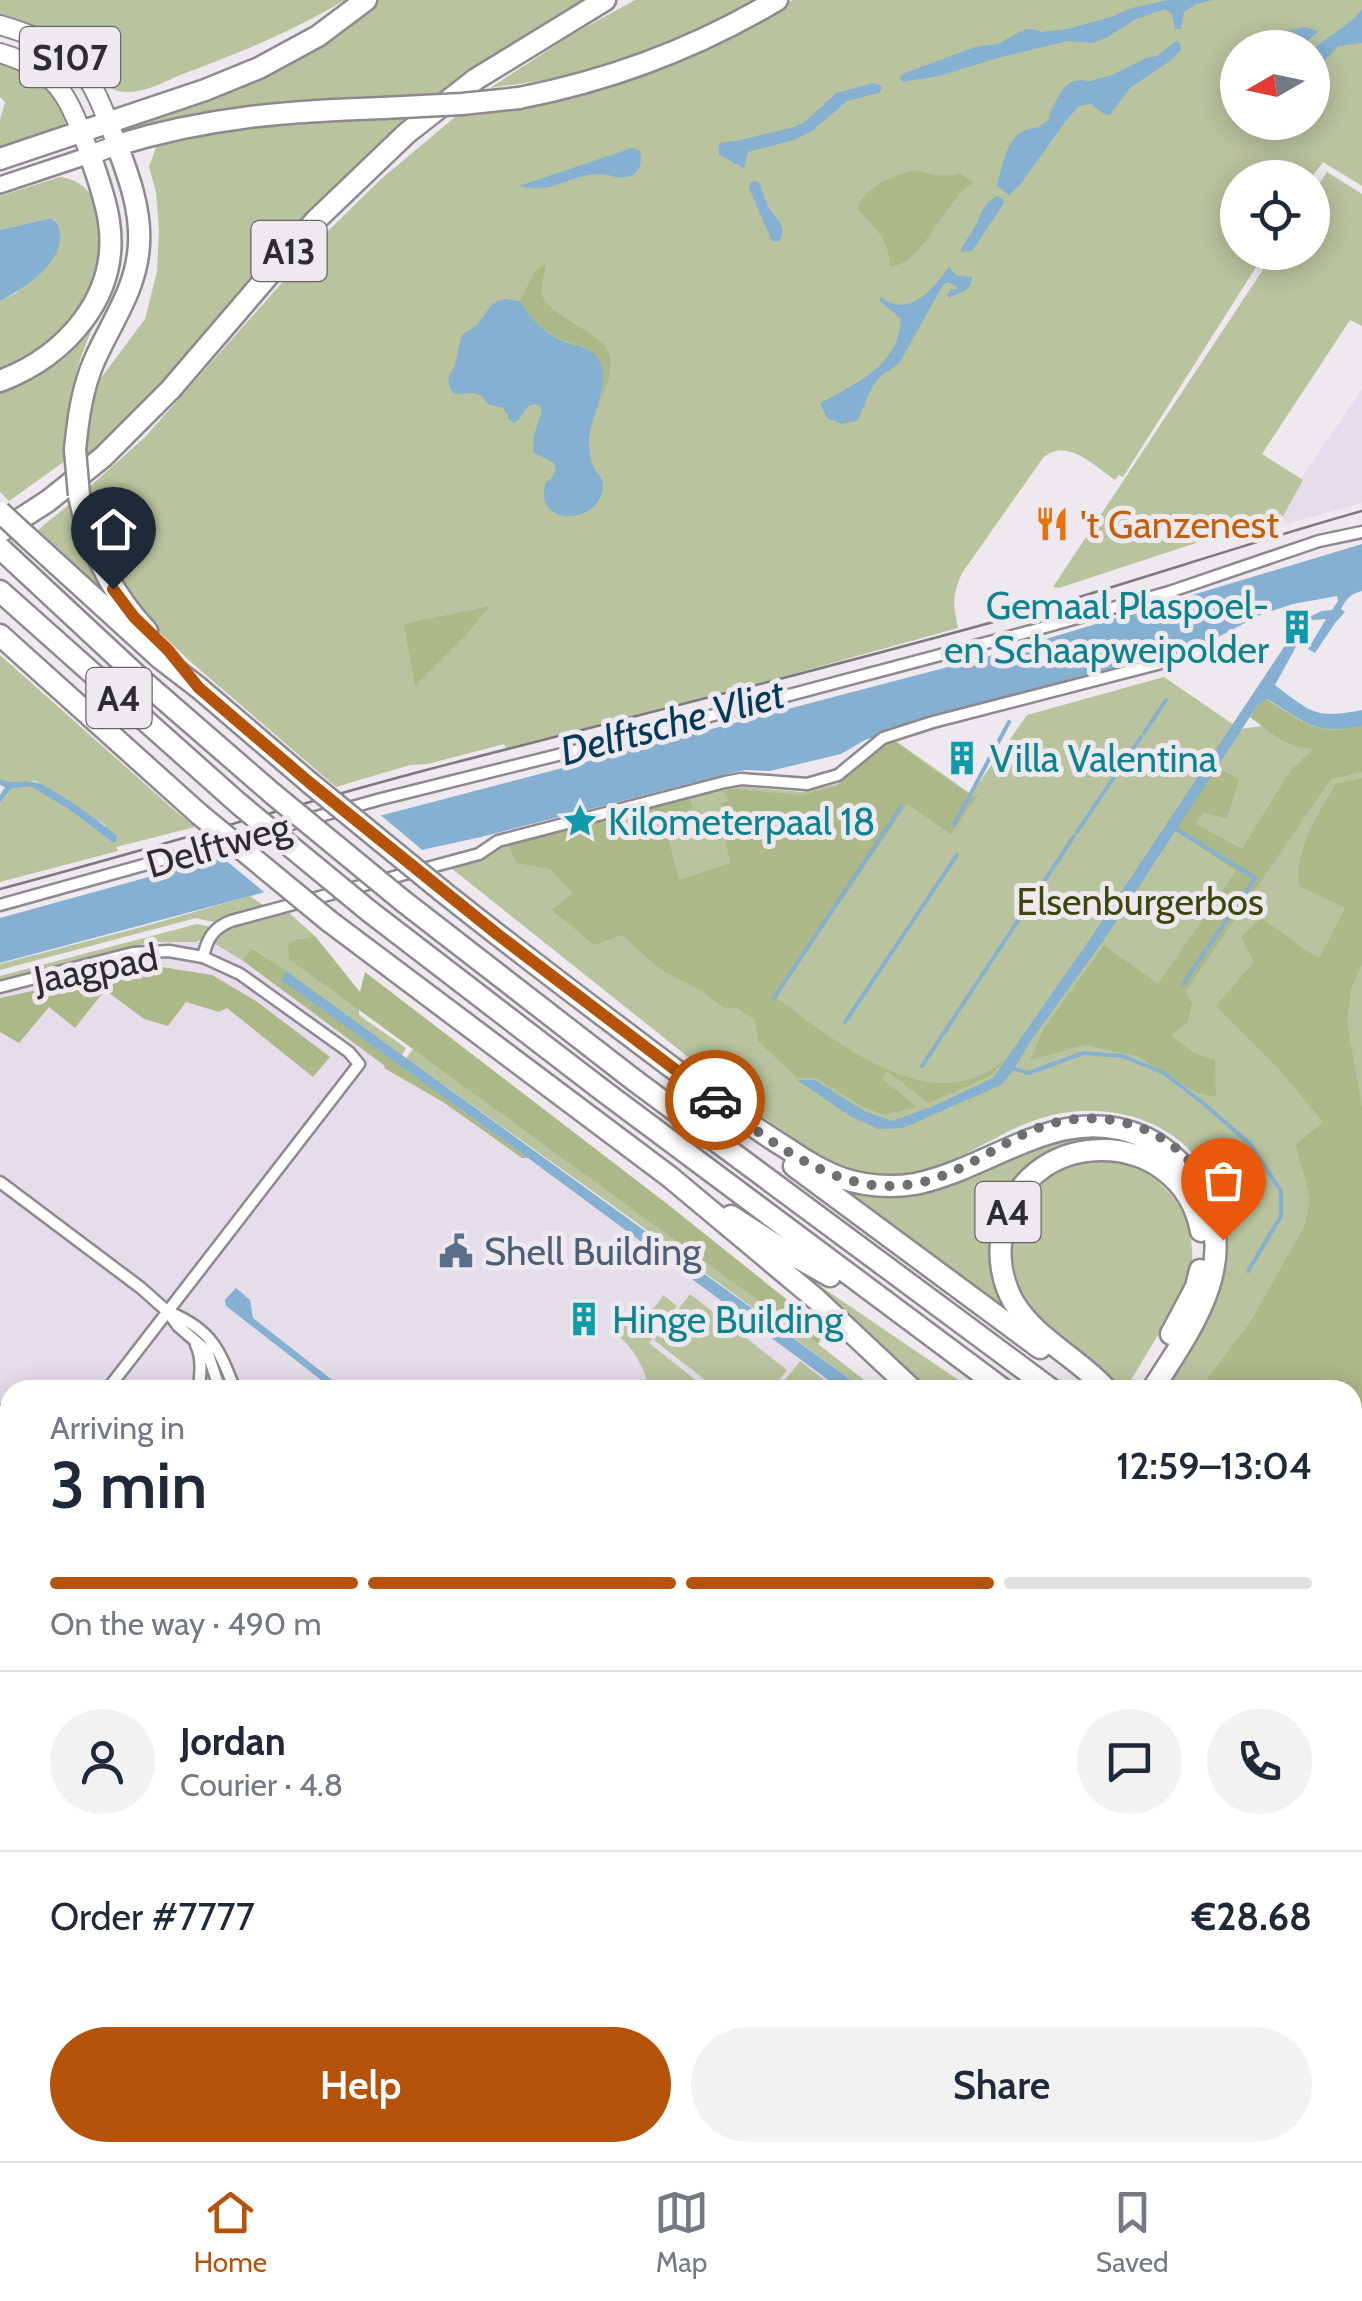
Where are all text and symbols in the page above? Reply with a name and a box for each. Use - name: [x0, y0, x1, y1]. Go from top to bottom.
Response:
- road number: S107: [20, 27, 120, 87]
- north arrow: [1220, 30, 1330, 140]
- map controls: [1220, 30, 1330, 270]
- button: locate: [1220, 160, 1330, 270]
- road number: A13: [252, 221, 326, 281]
- pin: [71, 487, 156, 590]
- place label: 't Ganzenest: [1080, 501, 1279, 548]
- icon: home: [86, 502, 141, 557]
- restaurant icon: 't Ganzenest: [1033, 505, 1071, 543]
- place label: Gemaal Plaspoel- en Schaapweipolder: [944, 582, 1269, 673]
- building icon: Gemaal Plaspoel- en Schaapweipolder: [1278, 608, 1316, 646]
- road number: A4: [86, 668, 152, 728]
- water label: Delftsche Vliet: [555, 668, 790, 775]
- place label: Villa Valentina: [990, 735, 1217, 782]
- building icon: Villa Valentina: [943, 739, 981, 777]
- place label: Kilometerpaal 18: [608, 798, 876, 845]
- street label: Delftweg: [141, 802, 296, 888]
- place icon: Kilometerpaal 18: [561, 802, 599, 840]
- park label: Elsenburgerbos: [1016, 878, 1264, 925]
- street label: Jaagpad: [29, 933, 162, 1003]
- courier: [665, 1050, 765, 1150]
- icon: car: [688, 1073, 743, 1128]
- pin: [1181, 1138, 1266, 1241]
- icon: bag: [1196, 1153, 1251, 1208]
- road number: A4: [976, 1182, 1040, 1242]
- place label: Shell Building: [484, 1228, 702, 1275]
- public building icon: Shell Building: [437, 1232, 475, 1270]
- place label: Hinge Building: [612, 1296, 844, 1343]
- building icon: Hinge Building: [565, 1300, 603, 1338]
- text: Arriving in: [50, 1408, 185, 1447]
- text: 12:59–13:04: [1116, 1442, 1312, 1489]
- text: 3 min: [50, 1445, 207, 1524]
- text: On the way · 490 m: [50, 1604, 321, 1643]
- button: person: [50, 1709, 155, 1814]
- button: chat: [1077, 1709, 1182, 1814]
- button: phone: [1207, 1709, 1312, 1814]
- text: Jordan: [180, 1718, 286, 1765]
- text: Courier · 4.8: [180, 1765, 343, 1804]
- text: Order #7777: [50, 1893, 255, 1940]
- text: €28.68: [1192, 1893, 1312, 1940]
- button: Help: [50, 2027, 671, 2142]
- button: Share: [691, 2027, 1312, 2142]
- tab: Home: [193, 2185, 267, 2279]
- tab: Map: [654, 2185, 709, 2279]
- tab: Saved: [1096, 2185, 1169, 2279]

